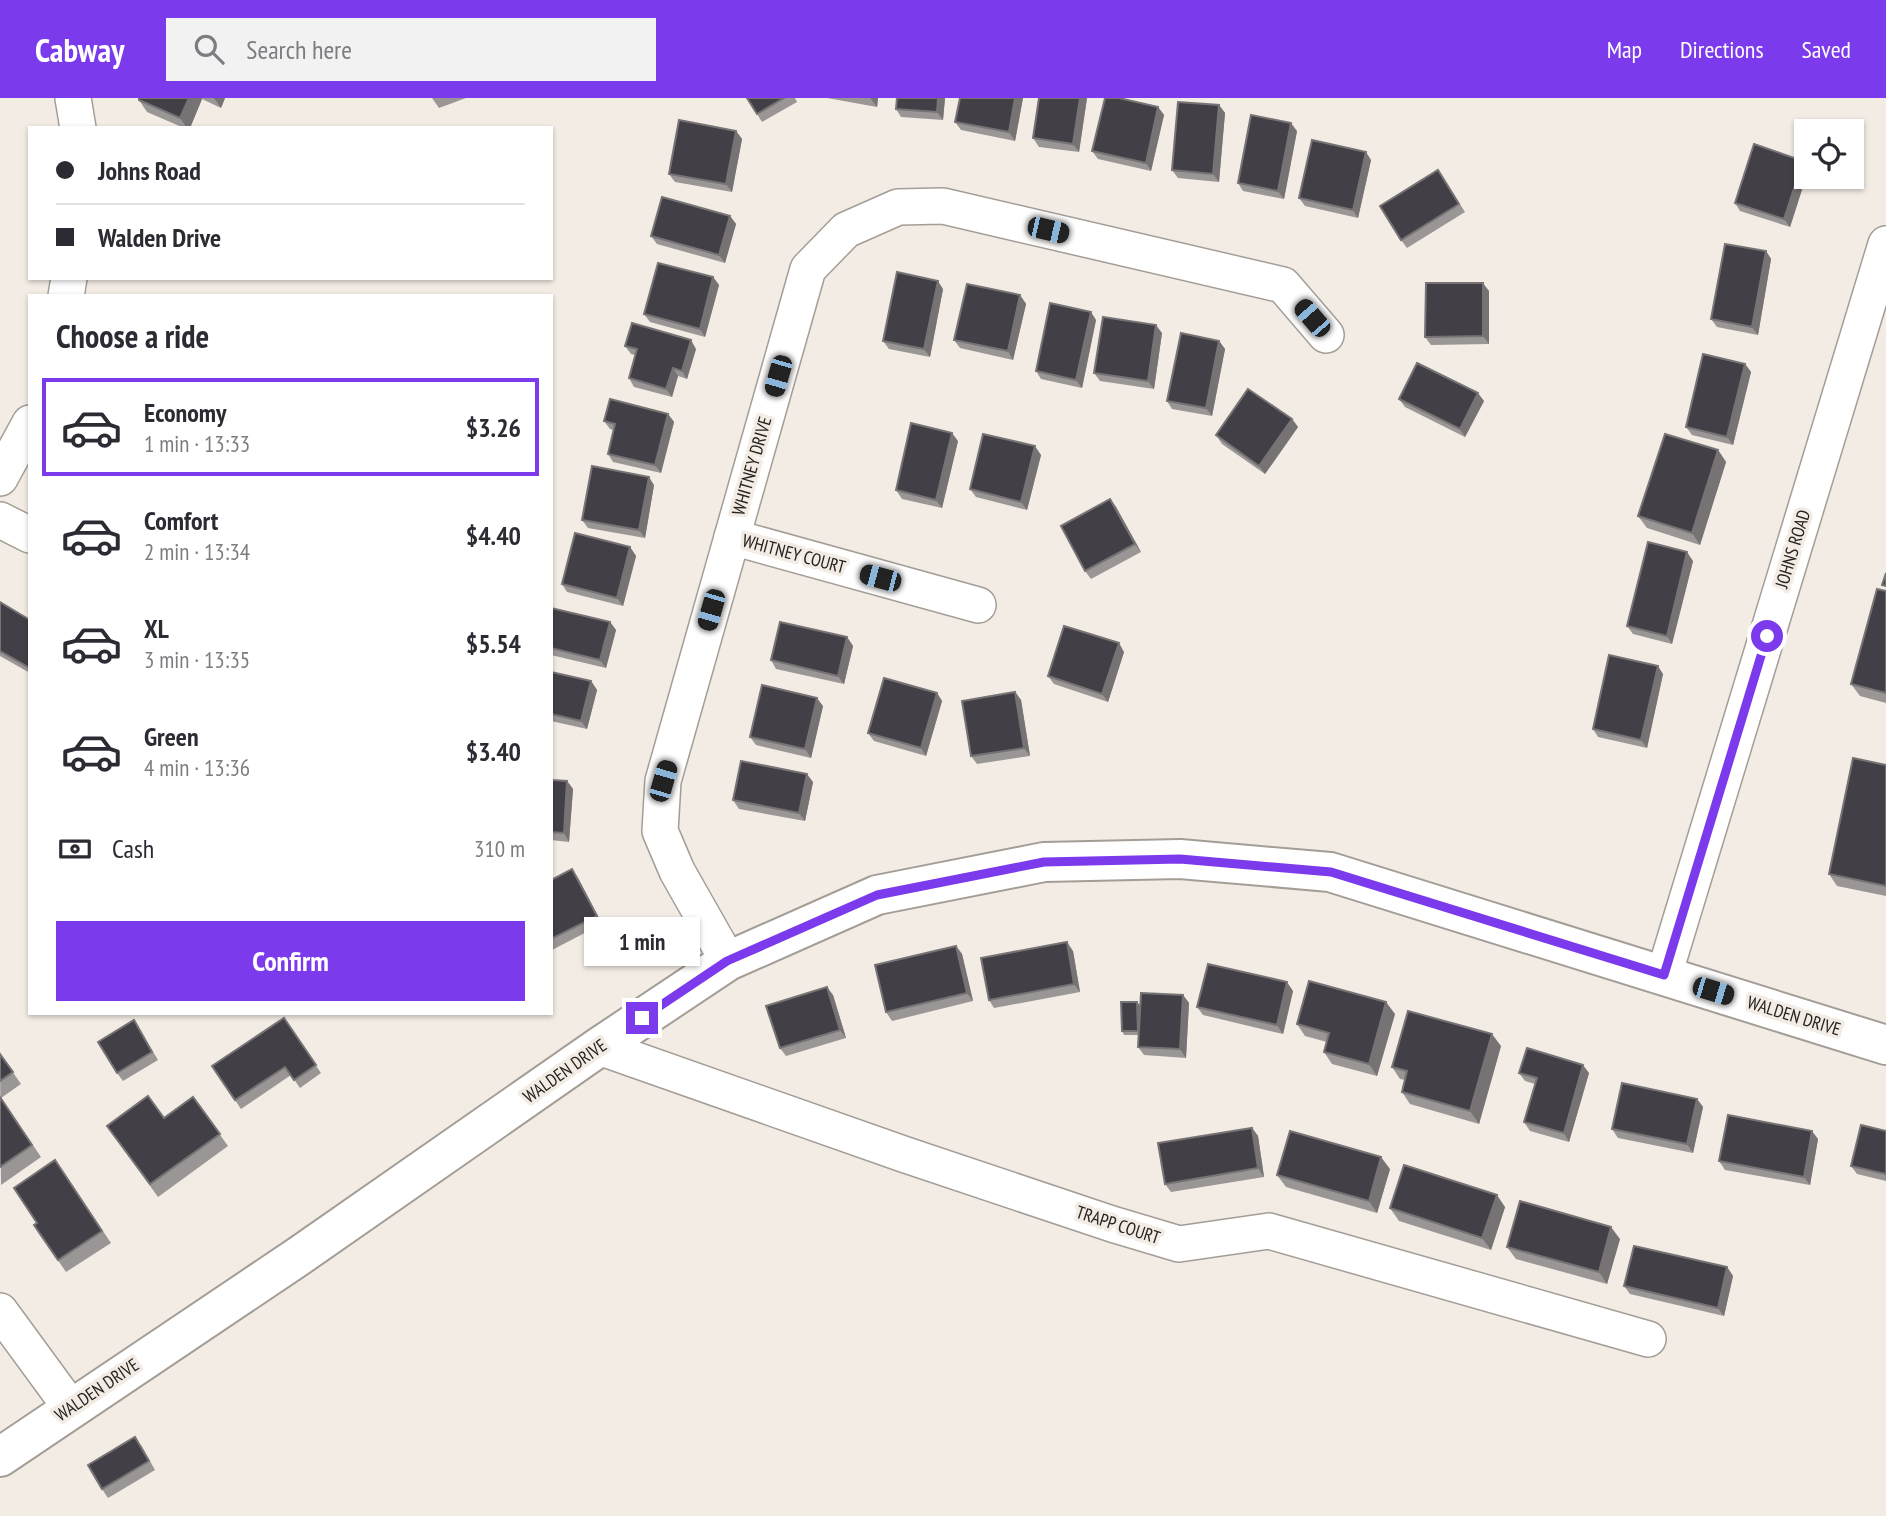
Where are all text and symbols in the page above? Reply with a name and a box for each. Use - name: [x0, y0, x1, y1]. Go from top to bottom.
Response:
- search box: [166, 18, 656, 81]
- text: Cabway: [35, 28, 124, 71]
- icon: search: [190, 30, 228, 68]
- text: Search here: [246, 33, 352, 66]
- text: Map: [1607, 34, 1642, 65]
- text: Directions: [1680, 34, 1764, 65]
- text: Saved: [1802, 34, 1851, 65]
- map controls: [1794, 119, 1864, 189]
- button: locate: [1794, 119, 1864, 189]
- text: Johns Road: [98, 154, 201, 187]
- car: [1026, 215, 1071, 245]
- text: Walden Drive: [98, 221, 221, 254]
- car: [1291, 295, 1334, 341]
- text: Choose a ride: [56, 315, 209, 357]
- car: [763, 353, 794, 399]
- icon: car: [60, 396, 123, 459]
- text: Economy: [144, 396, 226, 429]
- text: $3.26: [466, 411, 521, 444]
- street label: WHITNEY DRIVE: [726, 414, 777, 518]
- text: 1 min · 13:33: [144, 429, 250, 458]
- icon: car: [60, 504, 123, 567]
- text: Comfort: [144, 504, 218, 537]
- street label: JOHNS ROAD: [1769, 507, 1815, 592]
- text: $4.40: [466, 519, 521, 552]
- street label: WHITNEY COURT: [740, 529, 848, 578]
- text: 2 min · 13:34: [144, 537, 250, 566]
- car: [857, 562, 904, 594]
- car: [696, 587, 727, 633]
- icon: car: [60, 612, 123, 675]
- text: XL: [144, 612, 169, 645]
- route start: [1751, 620, 1783, 652]
- text: $5.54: [466, 627, 521, 660]
- text: 3 min · 13:35: [144, 645, 250, 674]
- icon: car: [60, 720, 123, 783]
- text: Green: [144, 720, 199, 753]
- text: $3.40: [466, 735, 521, 768]
- text: 4 min · 13:36: [144, 753, 250, 782]
- car: [648, 758, 679, 804]
- icon: cash: [56, 830, 94, 868]
- text: Cash: [112, 832, 154, 865]
- text: 310 m: [474, 834, 525, 863]
- callout: 1 min: [584, 916, 700, 965]
- button: Confirm: [56, 921, 525, 1001]
- text: 1 min: [619, 927, 665, 956]
- car: [1690, 975, 1737, 1007]
- street label: WALDEN DRIVE: [1745, 990, 1844, 1041]
- route end: [626, 1002, 658, 1034]
- street label: WALDEN DRIVE: [519, 1033, 611, 1108]
- street label: TRAPP COURT: [1073, 1200, 1163, 1249]
- street label: WALDEN DRIVE: [50, 1353, 143, 1426]

